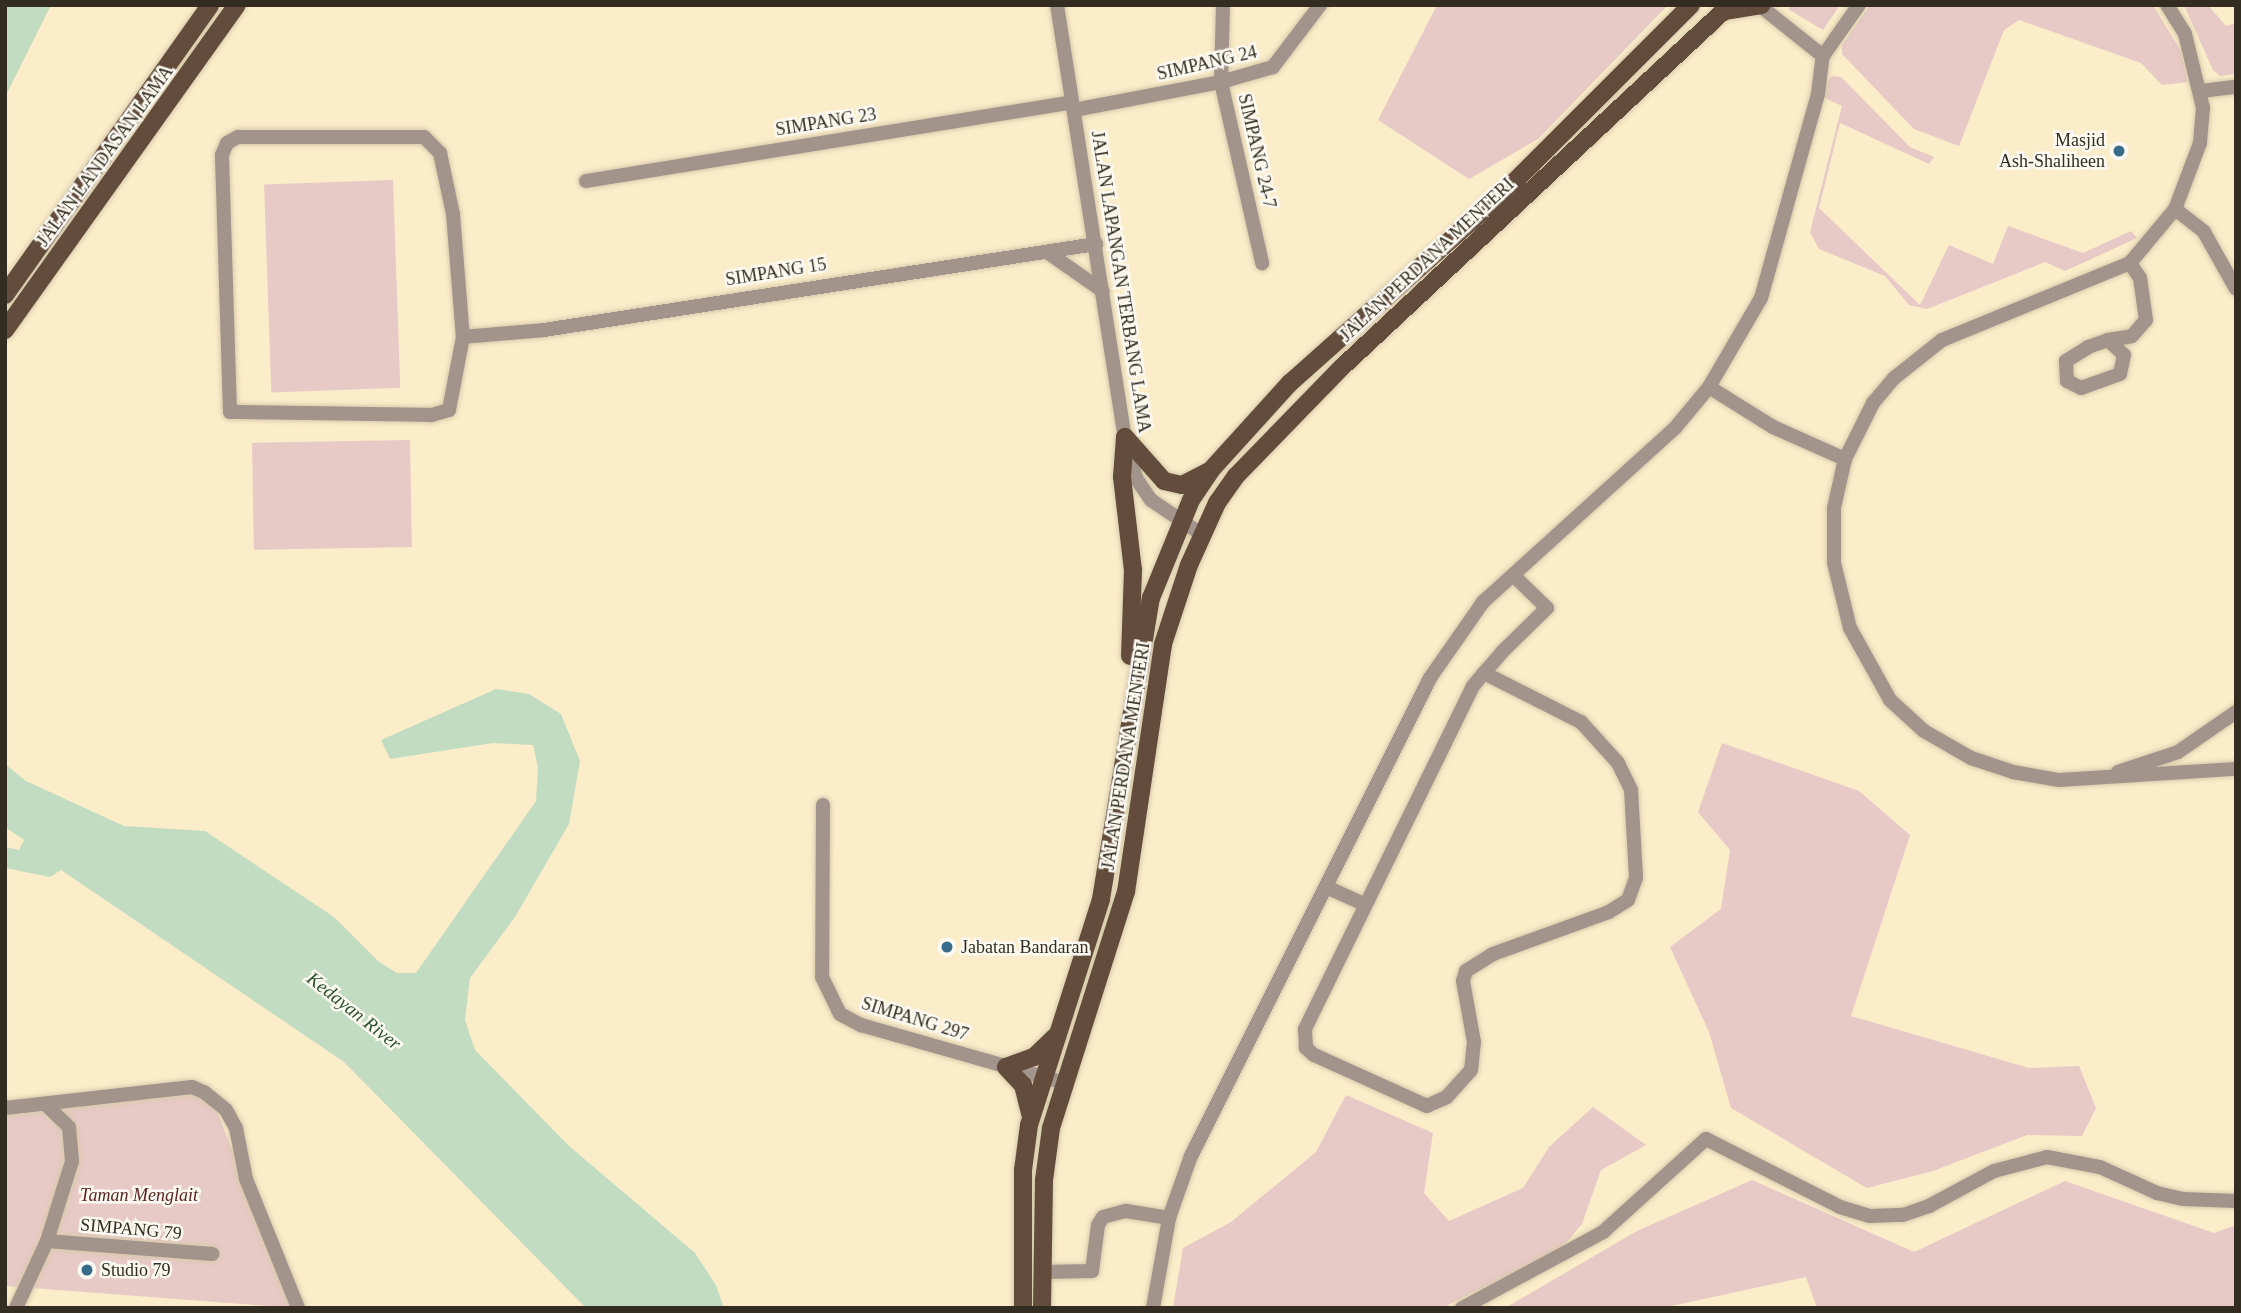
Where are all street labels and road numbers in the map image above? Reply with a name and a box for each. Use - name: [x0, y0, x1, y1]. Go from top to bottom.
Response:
- street label: SIMPANG 24: [1155, 41, 1259, 85]
- street label: JALAN LANDASAN LAMA: [32, 61, 178, 251]
- street label: SIMPANG 24-7: [1233, 92, 1281, 210]
- street label: SIMPANG 23: [774, 103, 878, 141]
- street label: JALAN LAPANGAN TERBANG LAMA: [1086, 129, 1156, 435]
- street label: JALAN PERDANA MENTERI: [1335, 173, 1519, 347]
- street label: SIMPANG 15: [724, 253, 828, 291]
- street label: JALAN PERDANA MENTERI: [1097, 640, 1155, 872]
- street label: SIMPANG 297: [859, 992, 971, 1046]
- street label: SIMPANG 79: [79, 1214, 183, 1244]

